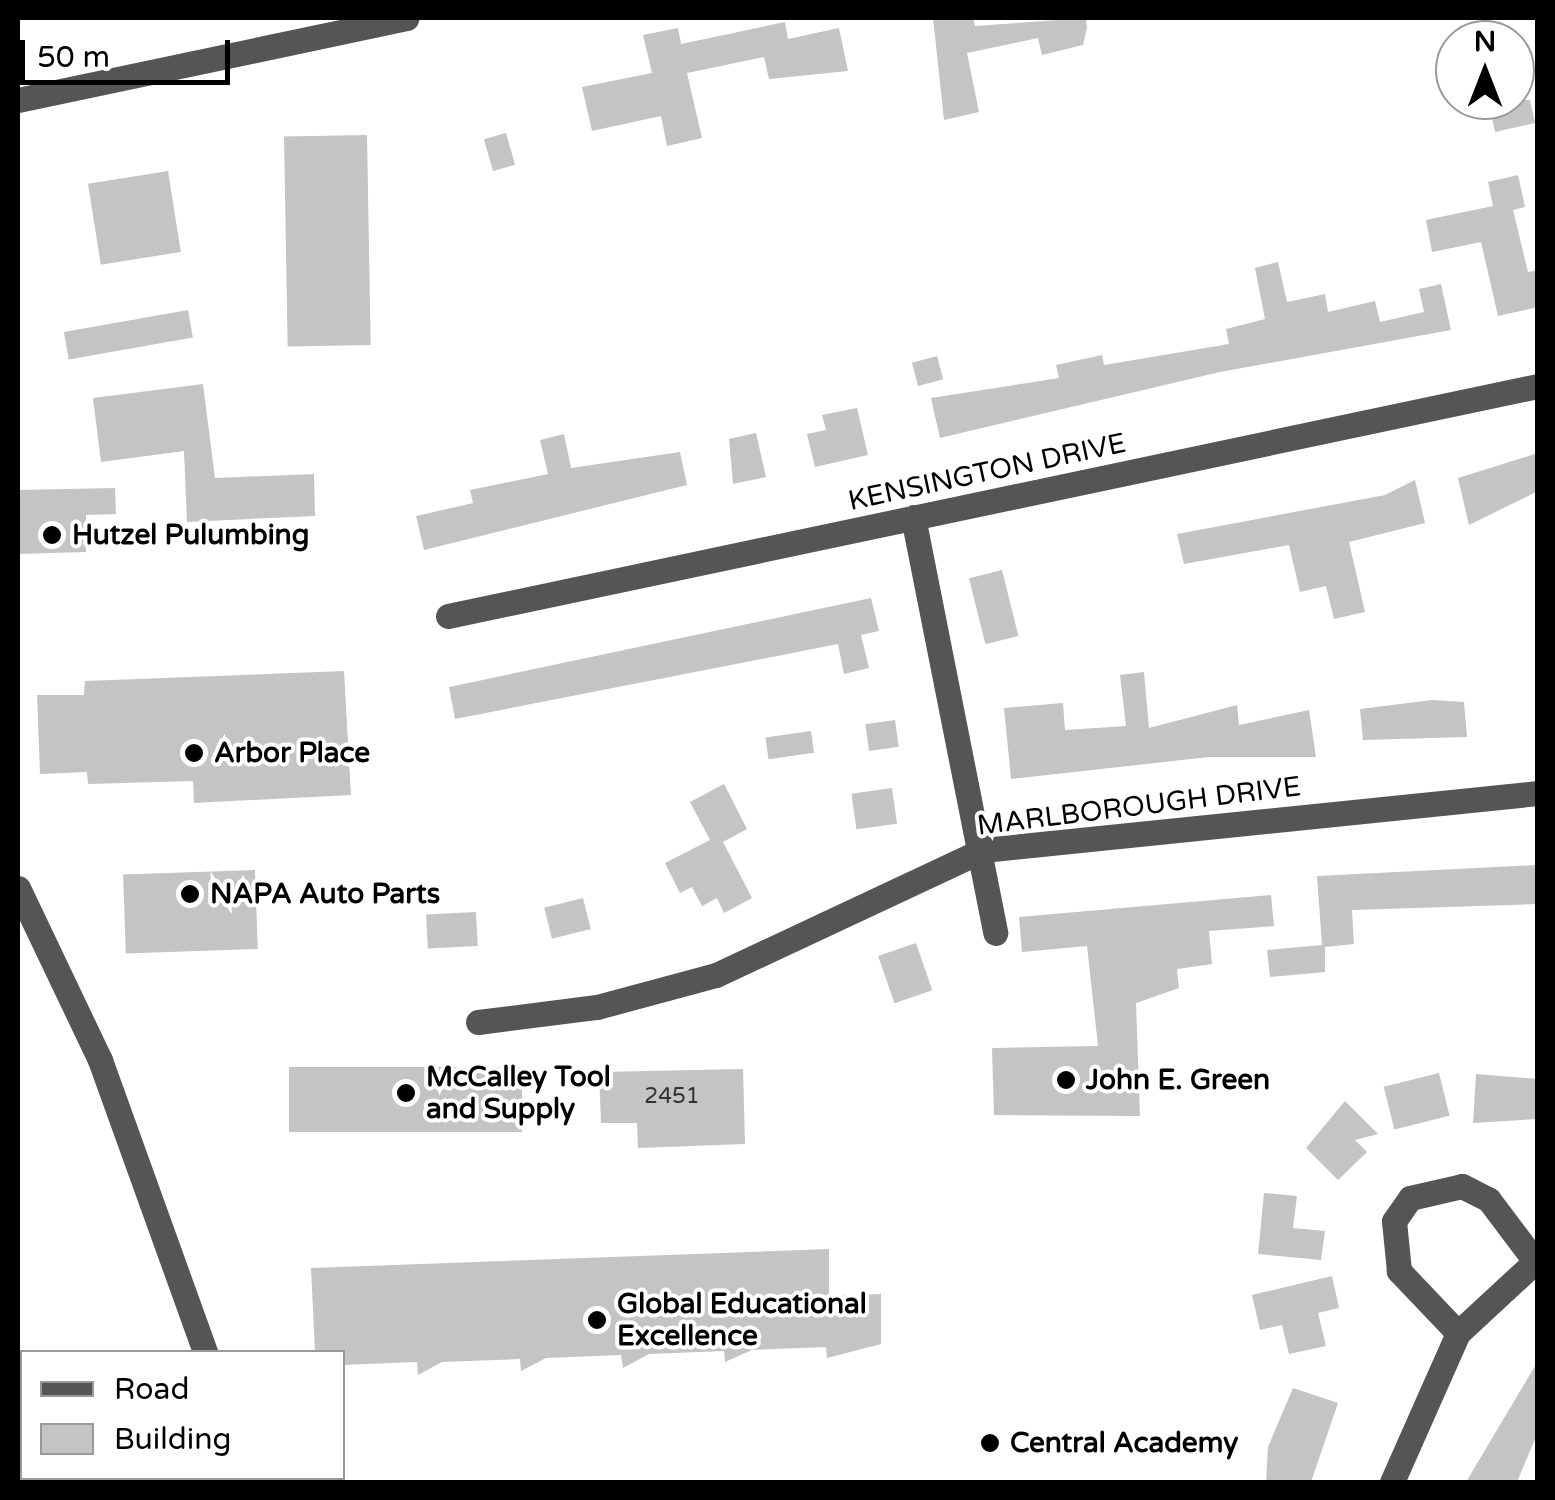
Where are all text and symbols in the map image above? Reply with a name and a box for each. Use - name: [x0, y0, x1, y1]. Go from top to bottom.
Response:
- scale bar: [25, 20, 235, 82]
- north arrow: [1435, 20, 1535, 120]
- text: N: [1474, 25, 1496, 59]
- text: 50 m: [37, 39, 110, 76]
- street label: KENSINGTON DRIVE: [845, 426, 1129, 518]
- place label: Hutzel Pulumbing: [72, 518, 309, 552]
- marker: Hutzel Pulumbing: [41, 524, 63, 546]
- place label: Arbor Place: [214, 736, 370, 770]
- marker: Arbor Place: [183, 742, 205, 764]
- street label: MARLBOROUGH DRIVE: [975, 769, 1303, 843]
- place label: NAPA Auto Parts: [210, 877, 440, 911]
- marker: NAPA Auto Parts: [179, 883, 201, 905]
- place label: McCalley Tool and Supply: [426, 1060, 611, 1126]
- place label: John E. Green: [1086, 1063, 1270, 1097]
- marker: John E. Green: [1055, 1069, 1077, 1091]
- marker: McCalley Tool and Supply: [395, 1082, 417, 1104]
- house number: 2451: [644, 1084, 700, 1110]
- place label: Global Educational Excellence: [617, 1287, 867, 1353]
- marker: Global Educational Excellence: [586, 1309, 608, 1331]
- legend: [20, 1350, 345, 1480]
- text: Road: [114, 1371, 189, 1408]
- text: Building: [114, 1421, 231, 1458]
- place label: Central Academy: [1010, 1426, 1238, 1460]
- marker: Central Academy: [979, 1432, 1001, 1454]

